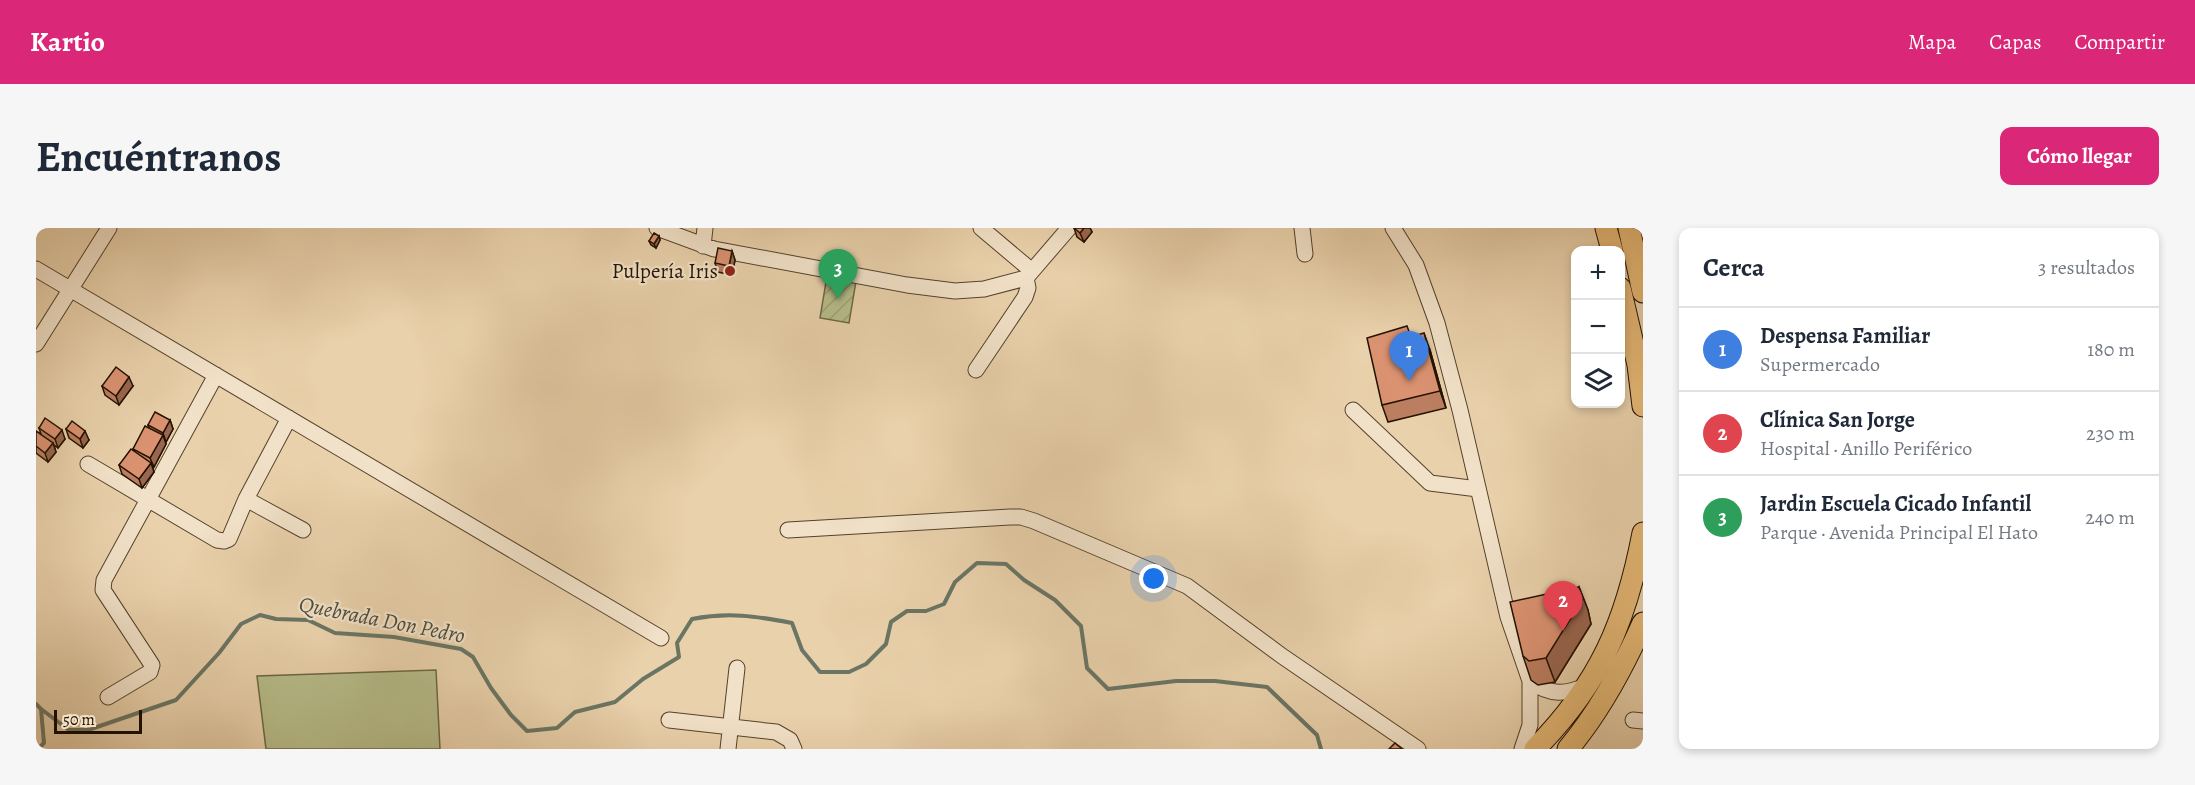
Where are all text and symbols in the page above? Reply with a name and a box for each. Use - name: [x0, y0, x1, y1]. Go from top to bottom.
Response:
- text: Kartio: [30, 23, 105, 61]
- text: Mapa: [1908, 28, 1956, 56]
- text: Capas: [1989, 28, 2042, 56]
- text: Compartir: [2075, 28, 2165, 56]
- button: Cómo llegar: [2000, 127, 2159, 185]
- text: Encuéntranos: [36, 128, 281, 185]
- map controls: [1571, 246, 1625, 408]
- button: +: [1571, 246, 1625, 300]
- pin: 3: [818, 250, 858, 299]
- text: Cerca: [1703, 250, 1765, 285]
- text: 3 resultados: [2038, 254, 2135, 281]
- place label: Pulpería Iris: [612, 257, 718, 285]
- marker: Pulpería Iris: [723, 264, 737, 278]
- button: −: [1571, 300, 1625, 354]
- text: Despensa Familiar: [1760, 321, 1930, 351]
- pin: 1: [1390, 332, 1428, 381]
- text: 1: [1719, 336, 1726, 363]
- text: 180 m: [2087, 336, 2135, 363]
- text: Supermercado: [1760, 351, 1880, 378]
- button: layers: [1571, 354, 1625, 408]
- text: Clínica San Jorge: [1760, 405, 1915, 435]
- text: 2: [1718, 420, 1727, 447]
- text: 230 m: [2086, 420, 2135, 447]
- text: Hospital · Anillo Periférico: [1760, 435, 1972, 462]
- text: Jardin Escuela Cicado Infantil: [1760, 489, 2031, 519]
- text: 3: [1718, 504, 1727, 531]
- text: 240 m: [2085, 504, 2135, 531]
- text: Parque · Avenida Principal El Hato: [1760, 519, 2038, 546]
- your location: [1139, 564, 1168, 593]
- pin: 2: [1544, 582, 1582, 631]
- water label: Quebrada Don Pedro: [296, 589, 468, 651]
- scale bar: [54, 707, 142, 735]
- text: 50 m: [63, 709, 95, 731]

